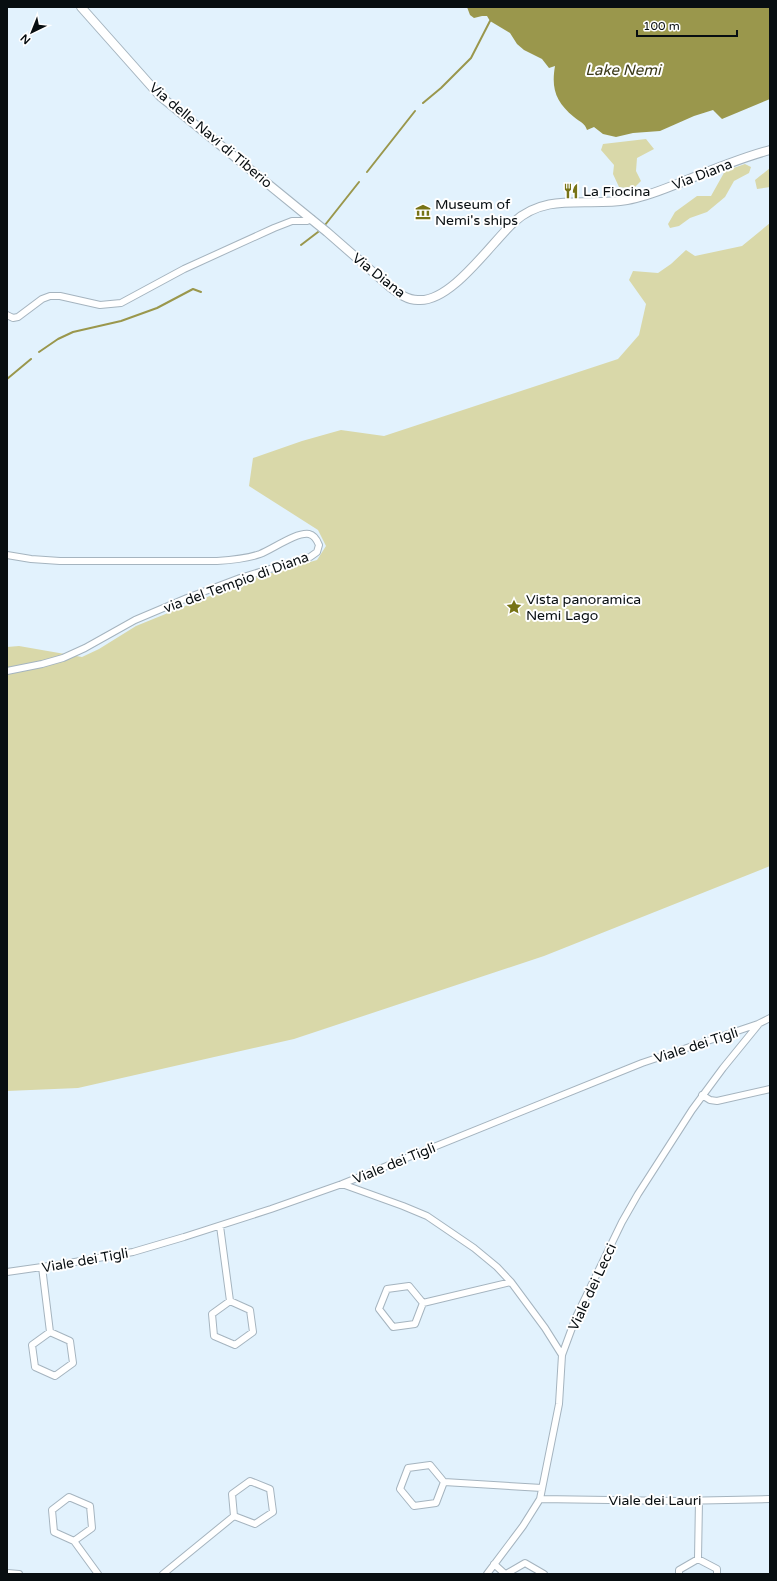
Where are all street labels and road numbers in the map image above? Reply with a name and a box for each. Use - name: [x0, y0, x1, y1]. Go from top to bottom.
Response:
- street label: Via delle Navi di Tiberio: [146, 79, 276, 192]
- street label: Via Diana: [670, 155, 734, 194]
- street label: Via Diana: [349, 249, 409, 301]
- street label: via del Tempio di Diana: [161, 548, 311, 617]
- street label: Viale dei Tigli: [652, 1024, 740, 1067]
- street label: Viale dei Tigli: [350, 1139, 438, 1188]
- street label: Viale dei Lecci: [565, 1241, 620, 1333]
- street label: Viale dei Tigli: [41, 1245, 130, 1276]
- street label: Viale dei Lauri: [608, 1492, 702, 1509]

